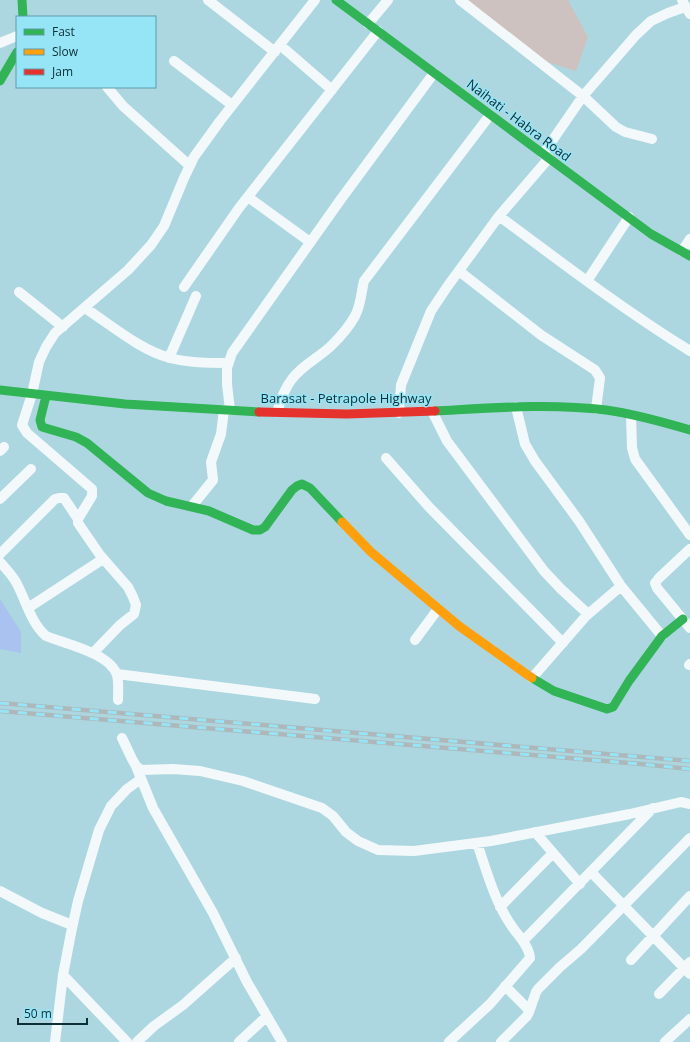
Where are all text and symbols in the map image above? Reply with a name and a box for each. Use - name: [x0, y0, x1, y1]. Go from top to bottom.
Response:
- legend: [16, 16, 156, 88]
- text: Fast: [52, 23, 75, 40]
- text: Slow: [52, 43, 79, 60]
- text: Jam: [51, 63, 73, 80]
- street label: Naihati - Habra Road: [463, 75, 575, 165]
- street label: Barasat - Petrapole Highway: [261, 389, 432, 407]
- scale bar: [18, 1000, 87, 1026]
- text: 50 m: [24, 1005, 52, 1022]

